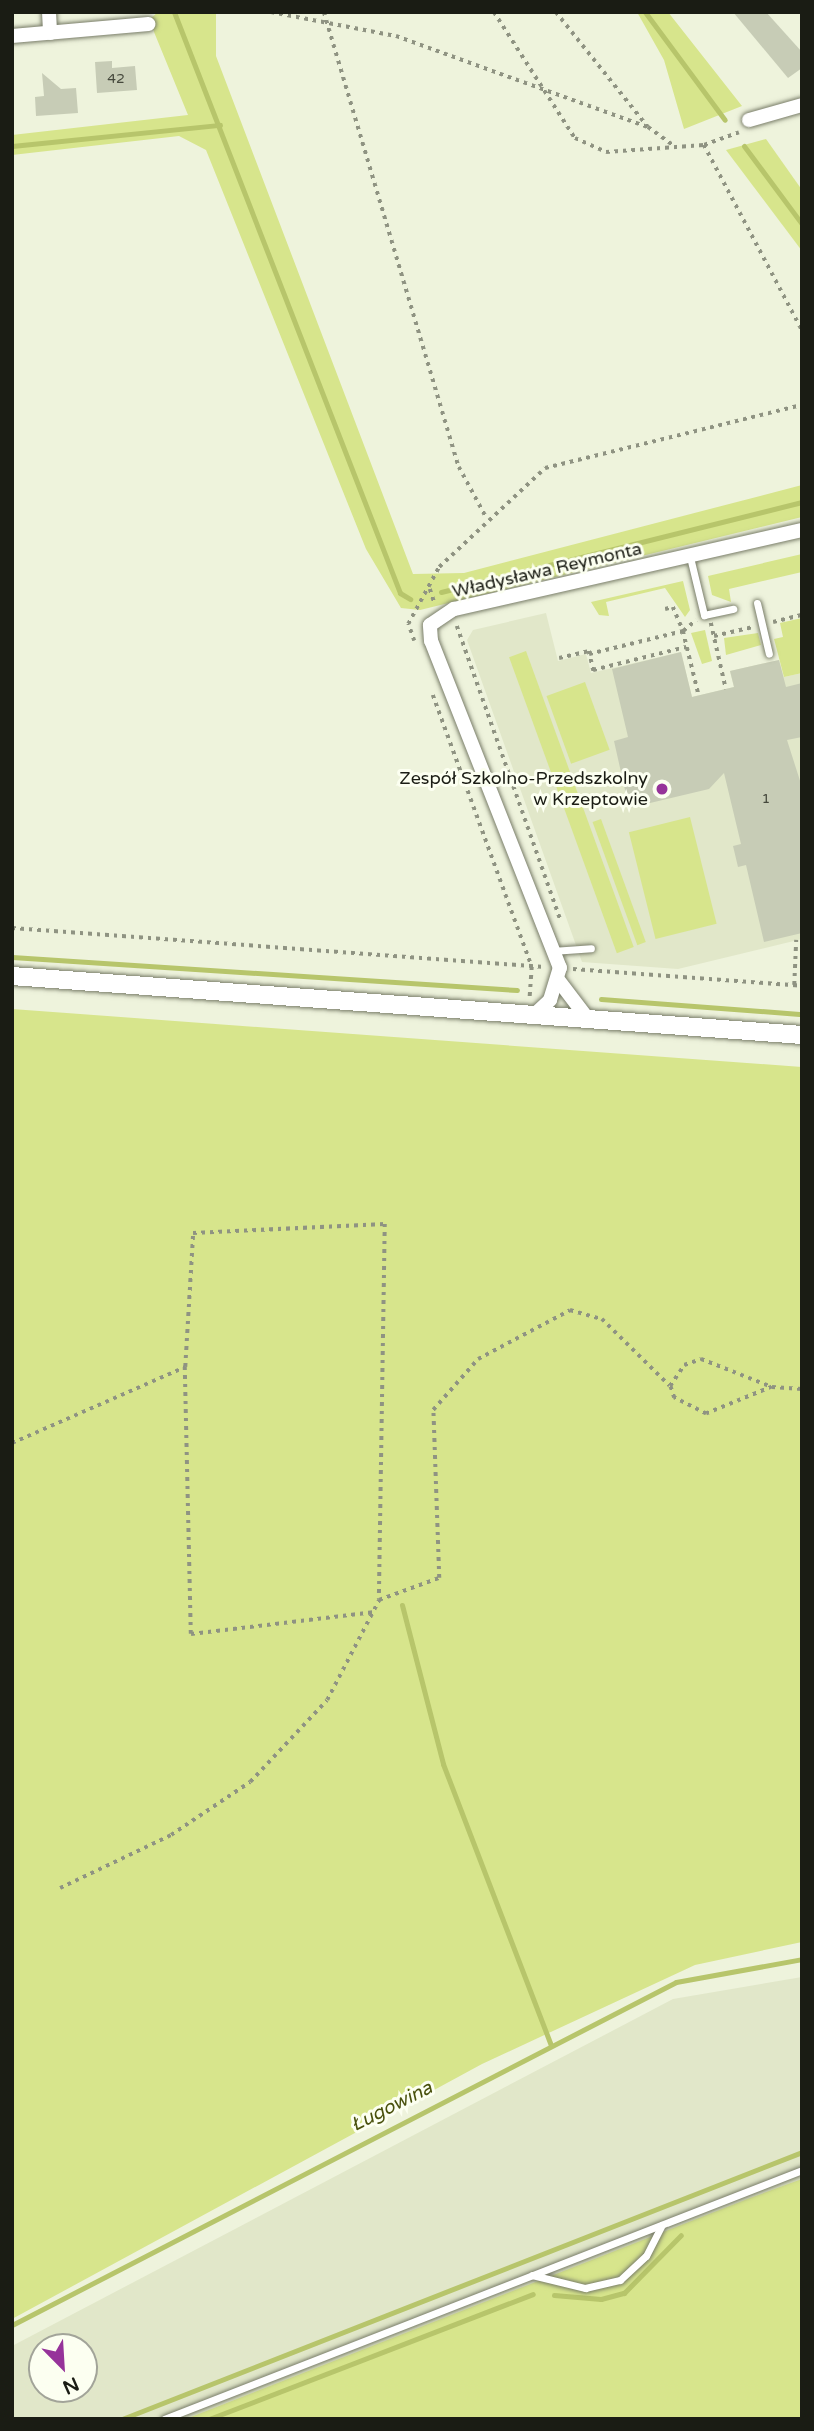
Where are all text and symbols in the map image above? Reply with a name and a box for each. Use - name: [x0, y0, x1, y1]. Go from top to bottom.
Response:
- house number: 42: [107, 71, 125, 87]
- street label: Władysława Reymonta: [450, 538, 644, 602]
- place label: Zespół Szkolno-Przedszkolny w Krzeptowie: [399, 768, 648, 810]
- marker: Zespół Szkolno-Przedszkolny w Krzeptowie: [654, 781, 670, 797]
- house number: 1: [762, 791, 770, 807]
- water label: Ługowina: [348, 2077, 436, 2137]
- north arrow: [28, 2333, 98, 2403]
- text: N: [59, 2372, 82, 2399]

